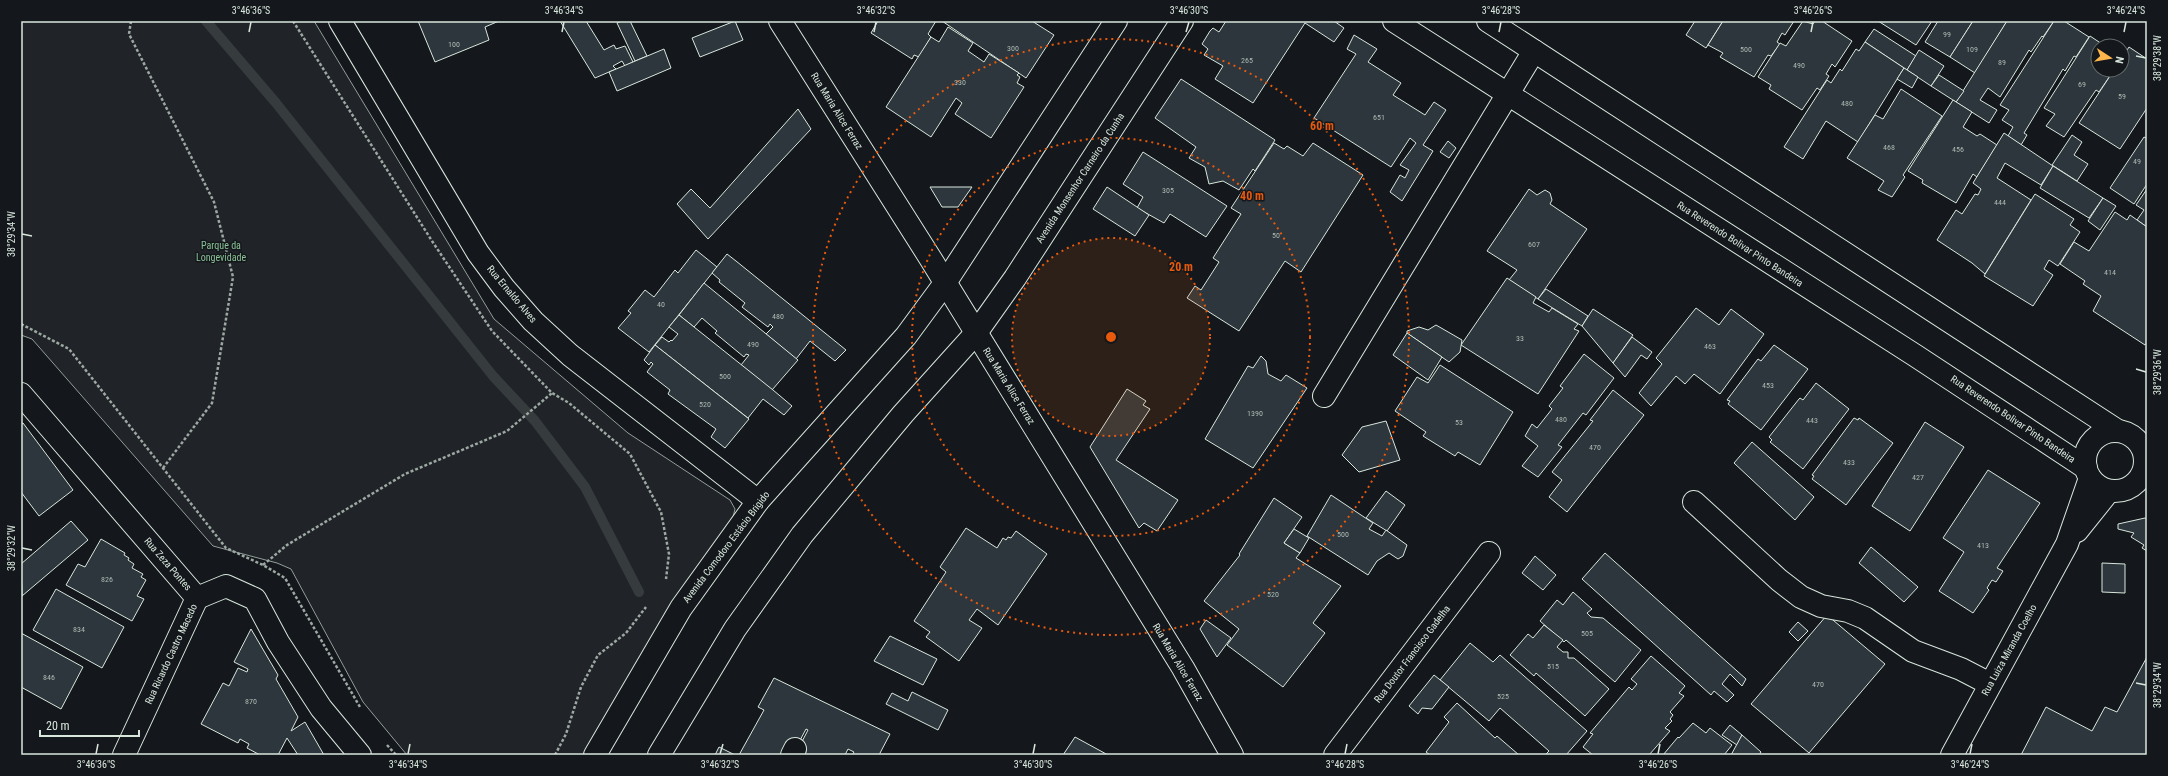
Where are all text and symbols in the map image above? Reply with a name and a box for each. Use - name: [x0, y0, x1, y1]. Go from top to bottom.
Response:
- text: 3°46'36"S: [232, 5, 270, 16]
- text: 3°46'34"S: [545, 5, 583, 16]
- text: 3°46'32"S: [857, 5, 895, 16]
- text: 3°46'30"S: [1170, 5, 1208, 16]
- text: 3°46'28"S: [1482, 5, 1520, 16]
- text: 3°46'26"S: [1794, 5, 1832, 16]
- text: 3°46'24"S: [2107, 5, 2145, 16]
- house number: 99: [1943, 30, 1951, 39]
- text: 38°29'38"W: [2152, 35, 2163, 81]
- north arrow: [2090, 38, 2130, 78]
- house number: 100: [448, 40, 460, 49]
- house number: 300: [1007, 44, 1019, 53]
- house number: 500: [1740, 45, 1752, 54]
- house number: 109: [1966, 45, 1978, 54]
- text: N: [2112, 55, 2126, 65]
- house number: 265: [1241, 56, 1253, 65]
- house number: 89: [1998, 58, 2006, 67]
- house number: 490: [1793, 61, 1805, 70]
- street label: Rua Maria Alice Ferraz: [809, 71, 865, 151]
- house number: 330: [954, 78, 966, 87]
- house number: 69: [2078, 80, 2086, 89]
- house number: 59: [2118, 92, 2126, 101]
- house number: 480: [1841, 99, 1853, 108]
- street label: Avenida Monsenhor Carneiro da Cunha: [1034, 111, 1126, 245]
- house number: 651: [1373, 113, 1385, 122]
- text: 60 m: [1310, 119, 1334, 133]
- house number: 468: [1883, 143, 1895, 152]
- house number: 456: [1952, 145, 1964, 154]
- house number: 49: [2133, 157, 2141, 166]
- house number: 305: [1162, 186, 1174, 195]
- text: 40 m: [1240, 189, 1264, 203]
- house number: 444: [1994, 198, 2006, 207]
- street label: Rua Reverendo Bolivar Pinto Bandeira: [1675, 199, 1805, 289]
- text: 38°29'34"W: [6, 211, 17, 257]
- house number: 50: [1272, 231, 1280, 240]
- park label: Parque da Longevidade: [196, 240, 246, 263]
- house number: 607: [1528, 240, 1540, 249]
- text: 20 m: [1169, 260, 1193, 274]
- street label: Rua Ernaldo Alves: [485, 263, 539, 325]
- house number: 414: [2104, 268, 2116, 277]
- house number: 40: [657, 300, 665, 309]
- house number: 480: [772, 312, 784, 321]
- centre of rings: [1104, 330, 1118, 344]
- house number: 33: [1516, 334, 1524, 343]
- house number: 490: [747, 340, 759, 349]
- house number: 463: [1704, 342, 1716, 351]
- street label: Rua Maria Alice Ferraz: [981, 346, 1037, 426]
- text: 38°29'36"W: [2152, 349, 2163, 395]
- house number: 500: [719, 372, 731, 381]
- street label: Rua Reverendo Bolivar Pinto Bandeira: [1949, 373, 2077, 465]
- house number: 453: [1762, 381, 1774, 390]
- house number: 520: [699, 400, 711, 409]
- house number: 1390: [1247, 409, 1263, 418]
- house number: 480: [1555, 415, 1567, 424]
- house number: 443: [1806, 416, 1818, 425]
- house number: 53: [1455, 418, 1463, 427]
- house number: 470: [1589, 443, 1601, 452]
- house number: 433: [1843, 458, 1855, 467]
- house number: 427: [1912, 473, 1924, 482]
- street label: Avenida Comodoro Estácio Brigido: [681, 489, 771, 605]
- text: 38°29'32"W: [6, 525, 17, 571]
- house number: 500: [1337, 530, 1349, 539]
- street label: Rua Zeza Pontes: [142, 535, 194, 593]
- house number: 413: [1977, 541, 1989, 550]
- house number: 826: [101, 575, 113, 584]
- house number: 520: [1267, 590, 1279, 599]
- street label: Rua Ricardo Castro Macedo: [143, 602, 199, 706]
- street label: Rua Doutor Francisco Gadelha: [1372, 603, 1452, 705]
- street label: Rua Luiza Miranda Coelho: [1979, 603, 2039, 697]
- street label: Rua Maria Alice Ferraz: [1151, 621, 1205, 703]
- house number: 834: [73, 625, 85, 634]
- house number: 505: [1581, 629, 1593, 638]
- house number: 515: [1547, 662, 1559, 671]
- text: 38°29'34"W: [2152, 662, 2163, 708]
- house number: 846: [43, 673, 55, 682]
- house number: 470: [1812, 680, 1824, 689]
- house number: 525: [1497, 692, 1509, 701]
- house number: 870: [245, 697, 257, 706]
- scale bar: [40, 712, 139, 738]
- text: 20 m: [46, 719, 70, 733]
- text: 3°46'36"S: [77, 759, 115, 770]
- text: 3°46'34"S: [389, 759, 427, 770]
- text: 3°46'32"S: [701, 759, 739, 770]
- text: 3°46'30"S: [1014, 759, 1052, 770]
- text: 3°46'28"S: [1326, 759, 1364, 770]
- text: 3°46'26"S: [1639, 759, 1677, 770]
- text: 3°46'24"S: [1951, 759, 1989, 770]

